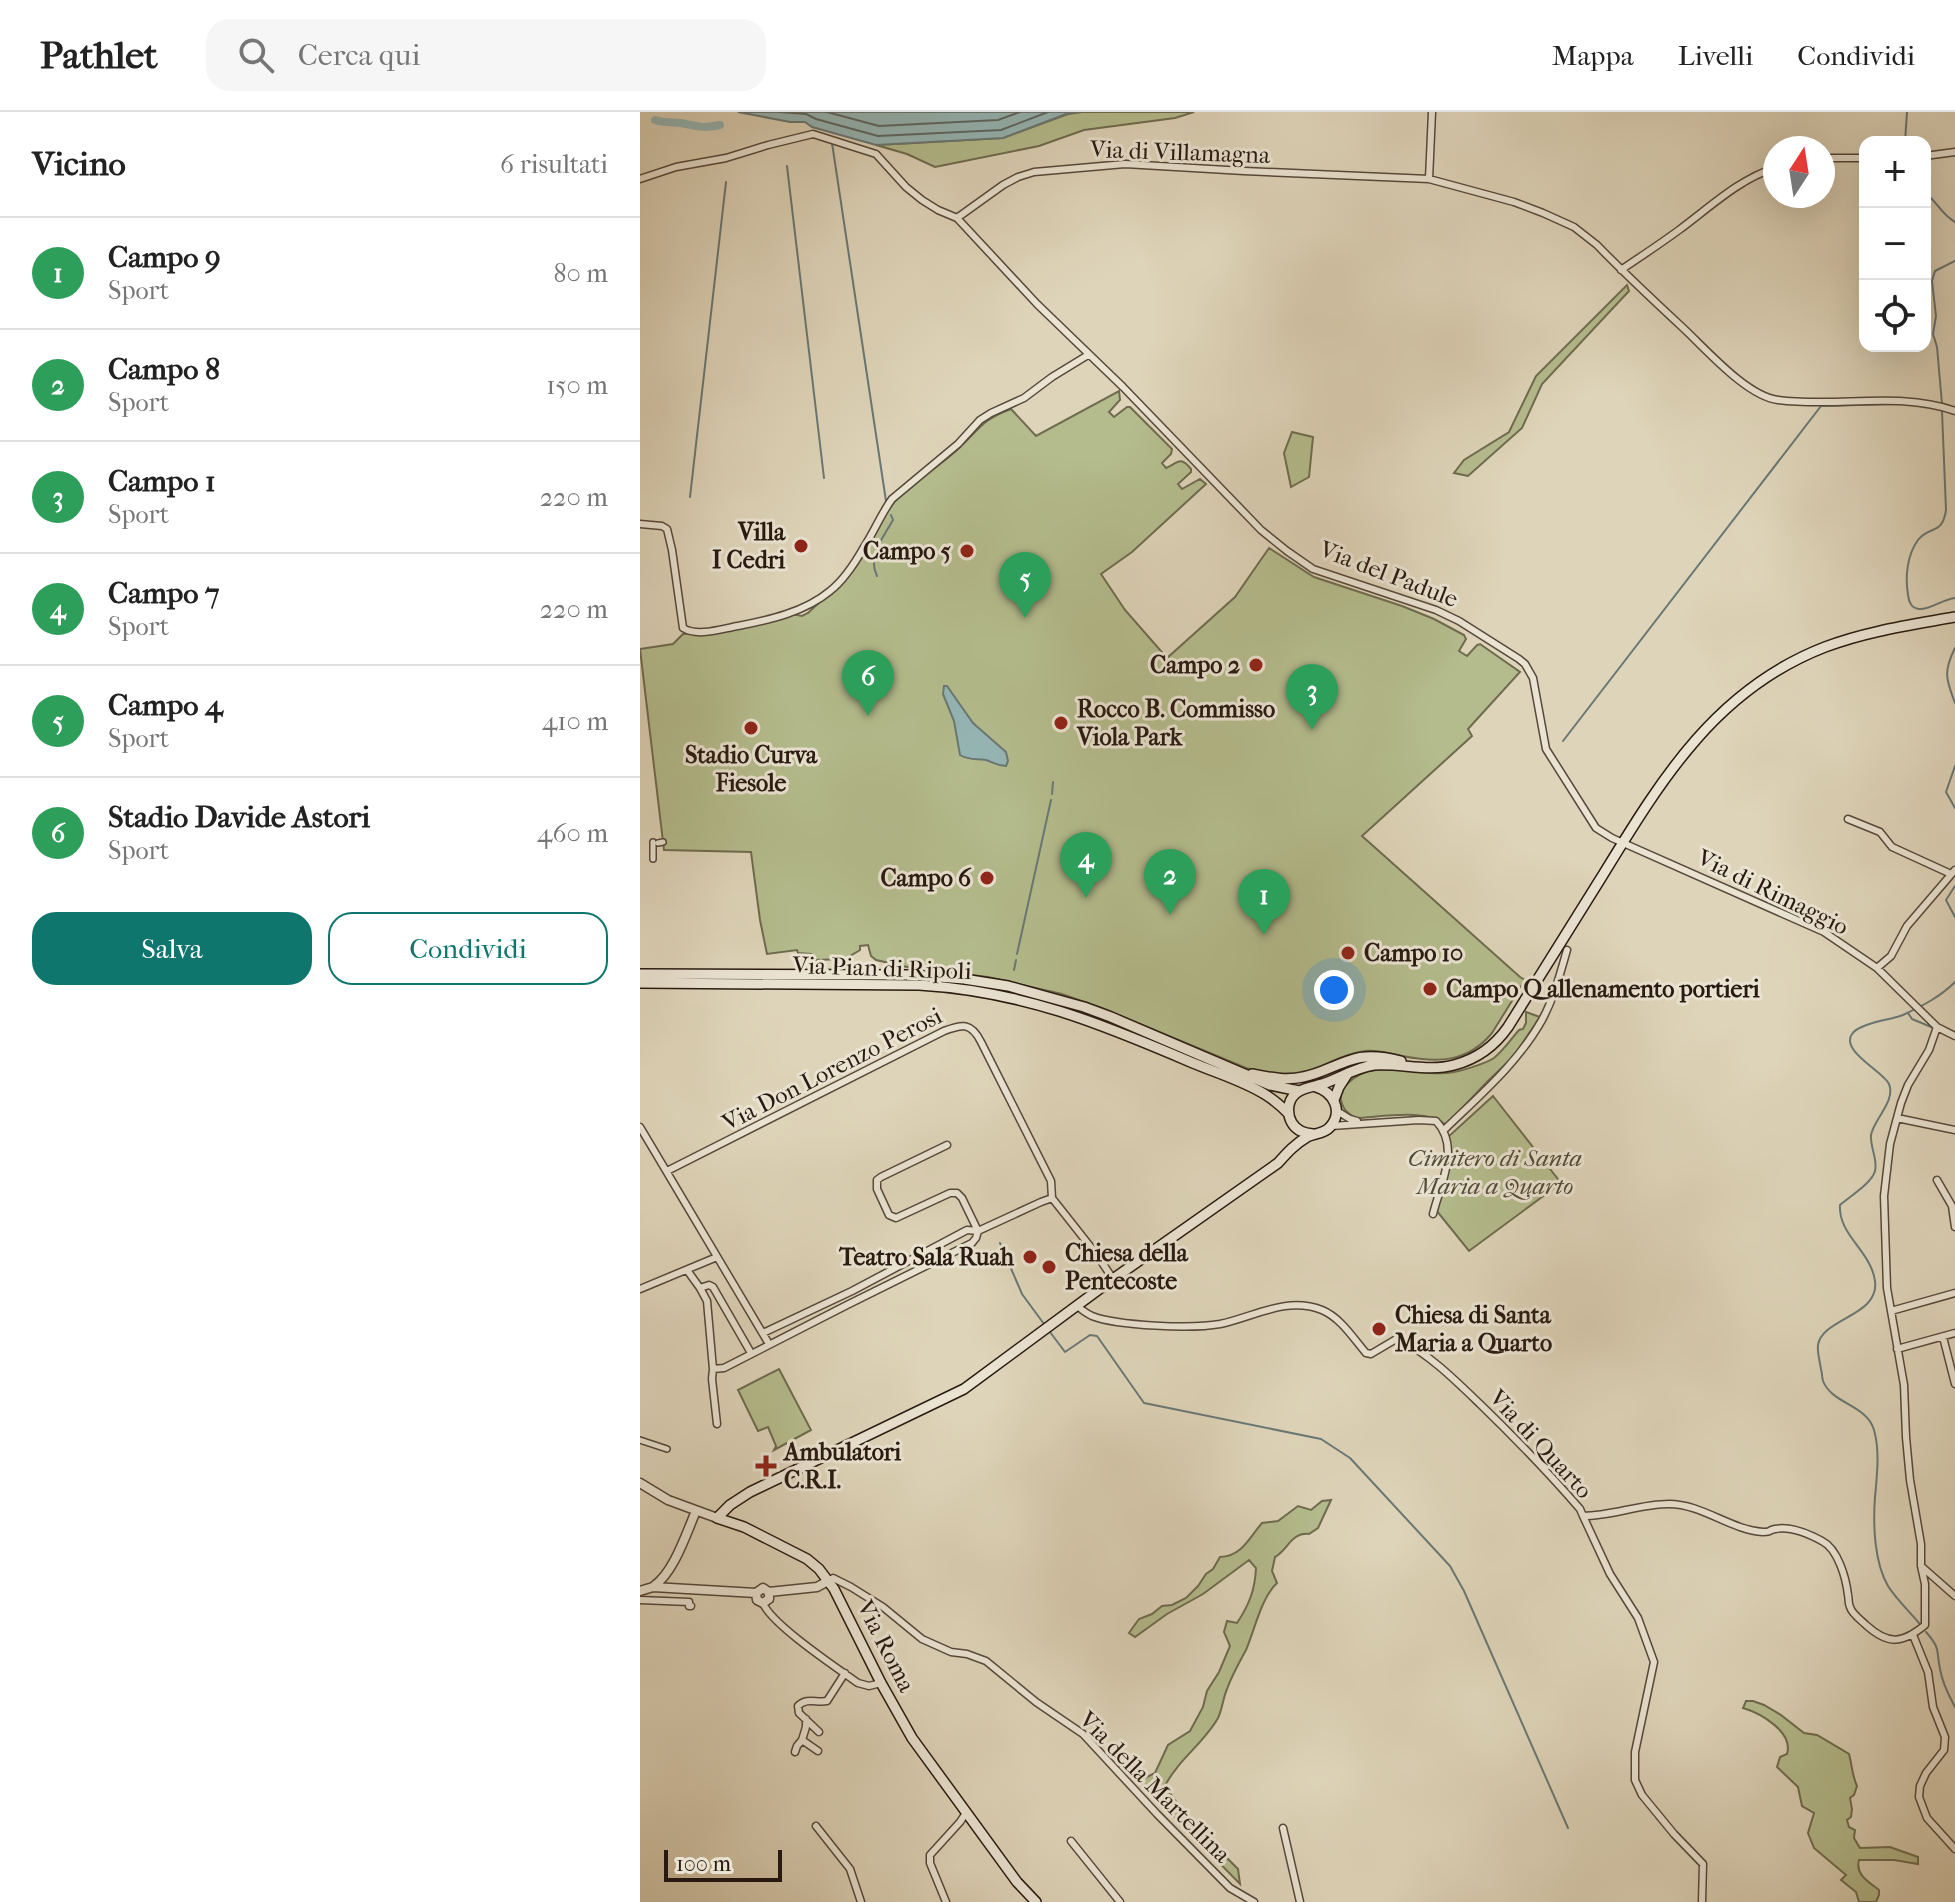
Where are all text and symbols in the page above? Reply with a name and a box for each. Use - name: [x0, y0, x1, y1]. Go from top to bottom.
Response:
- search box: [206, 19, 766, 91]
- text: Pathlet: [40, 33, 158, 78]
- icon: search: [234, 33, 278, 77]
- text: Cerca qui: [298, 38, 420, 73]
- text: Mappa: [1552, 39, 1634, 72]
- text: Livelli: [1678, 39, 1753, 72]
- text: Condividi: [1797, 39, 1915, 72]
- street label: Via di Villamagna: [1088, 135, 1271, 169]
- north arrow: [1763, 136, 1835, 208]
- map controls: [1859, 136, 1931, 352]
- button: +: [1859, 136, 1931, 208]
- text: Vicino: [32, 144, 126, 184]
- text: 6 risultati: [500, 149, 608, 180]
- button: −: [1859, 208, 1931, 280]
- text: Campo 9: [108, 240, 221, 275]
- text: 1: [53, 258, 63, 289]
- text: 80 m: [553, 258, 608, 289]
- text: Sport: [108, 275, 169, 306]
- button: locate: [1859, 280, 1931, 352]
- text: Campo 8: [108, 352, 220, 387]
- text: 2: [51, 370, 65, 401]
- text: 150 m: [546, 370, 608, 401]
- text: Sport: [108, 387, 169, 418]
- text: Campo 1: [108, 464, 216, 499]
- text: 3: [53, 482, 63, 513]
- text: 220 m: [540, 482, 608, 513]
- text: Sport: [108, 499, 169, 530]
- place label: Villa I Cedri: [712, 518, 786, 574]
- street label: Via del Padule: [1315, 534, 1462, 613]
- marker: Villa I Cedri: [792, 537, 810, 555]
- place label: Campo 5: [863, 537, 951, 565]
- marker: Campo 5: [958, 542, 976, 560]
- pin: 5: [999, 552, 1051, 618]
- text: Campo 7: [108, 576, 219, 611]
- text: 4: [50, 594, 66, 625]
- text: 220 m: [540, 594, 608, 625]
- text: Sport: [108, 611, 169, 642]
- pin: 6: [842, 650, 894, 716]
- place label: Campo 2: [1150, 651, 1240, 679]
- marker: Campo 2: [1247, 656, 1265, 674]
- pin: 3: [1286, 664, 1338, 730]
- text: Campo 4: [108, 688, 223, 723]
- place label: Rocco B. Commisso Viola Park: [1076, 695, 1275, 751]
- text: 5: [52, 706, 64, 737]
- text: 410 m: [542, 706, 608, 737]
- marker: Rocco B. Commisso Viola Park: [1052, 714, 1070, 732]
- marker: Stadio Curva Fiesole: [742, 719, 760, 737]
- text: Sport: [108, 723, 169, 754]
- place label: Stadio Curva Fiesole: [685, 741, 818, 797]
- text: Stadio Davide Astori: [108, 800, 370, 835]
- text: 6: [51, 818, 65, 849]
- text: 460 m: [537, 818, 608, 849]
- pin: 4: [1060, 832, 1112, 898]
- text: Sport: [108, 835, 169, 866]
- street label: Via di Rimaggio: [1692, 843, 1853, 941]
- pin: 2: [1144, 849, 1196, 915]
- place label: Campo 6: [880, 864, 972, 892]
- marker: Campo 6: [978, 869, 996, 887]
- pin: 1: [1238, 869, 1290, 935]
- button: Salva: [32, 912, 312, 985]
- button: Condividi: [328, 912, 608, 985]
- place label: Campo 10: [1364, 939, 1463, 967]
- marker: Campo 10: [1339, 944, 1357, 962]
- street label: Via Pian di Ripoli: [791, 951, 972, 985]
- your location: [1314, 970, 1354, 1010]
- place label: Campo Q allenamento portieri: [1446, 975, 1761, 1003]
- marker: Campo Q allenamento portieri: [1421, 980, 1439, 998]
- street label: Via Don Lorenzo Perosi: [717, 1001, 946, 1137]
- park label: Cimitero di Santa Maria a Quarto: [1408, 1144, 1582, 1200]
- place label: Chiesa della Pentecoste: [1065, 1239, 1189, 1295]
- place label: Teatro Sala Ruah: [838, 1243, 1015, 1271]
- marker: Teatro Sala Ruah: [1021, 1248, 1039, 1266]
- marker: Chiesa della Pentecoste: [1040, 1258, 1058, 1276]
- place label: Chiesa di Santa Maria a Quarto: [1395, 1301, 1552, 1357]
- marker: Chiesa di Santa Maria a Quarto: [1370, 1320, 1388, 1338]
- street label: Via di Quarto: [1483, 1383, 1598, 1504]
- place label: Ambulatori C.R.I.: [782, 1438, 902, 1494]
- marker: Ambulatori C.R.I.: [755, 1455, 777, 1477]
- street label: Via Roma: [851, 1595, 921, 1697]
- street label: Via della Martellina: [1073, 1705, 1237, 1869]
- scale bar: [664, 1846, 782, 1882]
- text: 100 m: [676, 1851, 731, 1877]

